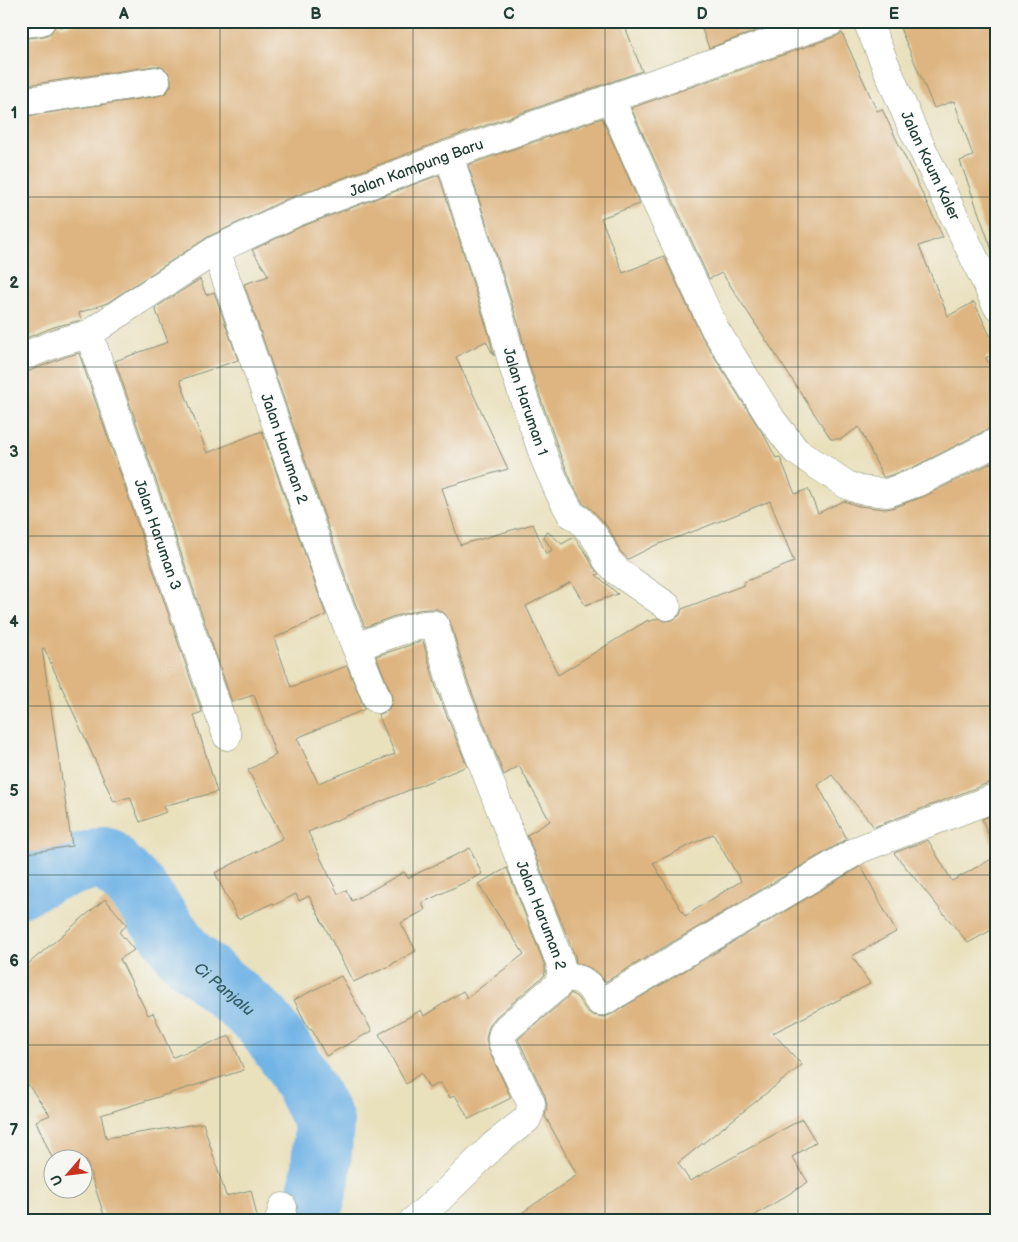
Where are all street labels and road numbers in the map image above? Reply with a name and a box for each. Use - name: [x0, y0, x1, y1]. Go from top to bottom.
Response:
- street label: Jalan Kaum Kaler: [896, 108, 964, 224]
- street label: Jalan Kampung Baru: [347, 135, 486, 201]
- street label: Jalan Haruman 1: [499, 345, 552, 458]
- street label: Jalan Haruman 2: [256, 391, 312, 507]
- street label: Jalan Haruman 3: [130, 477, 185, 593]
- street label: Jalan Haruman 2: [511, 858, 570, 970]

